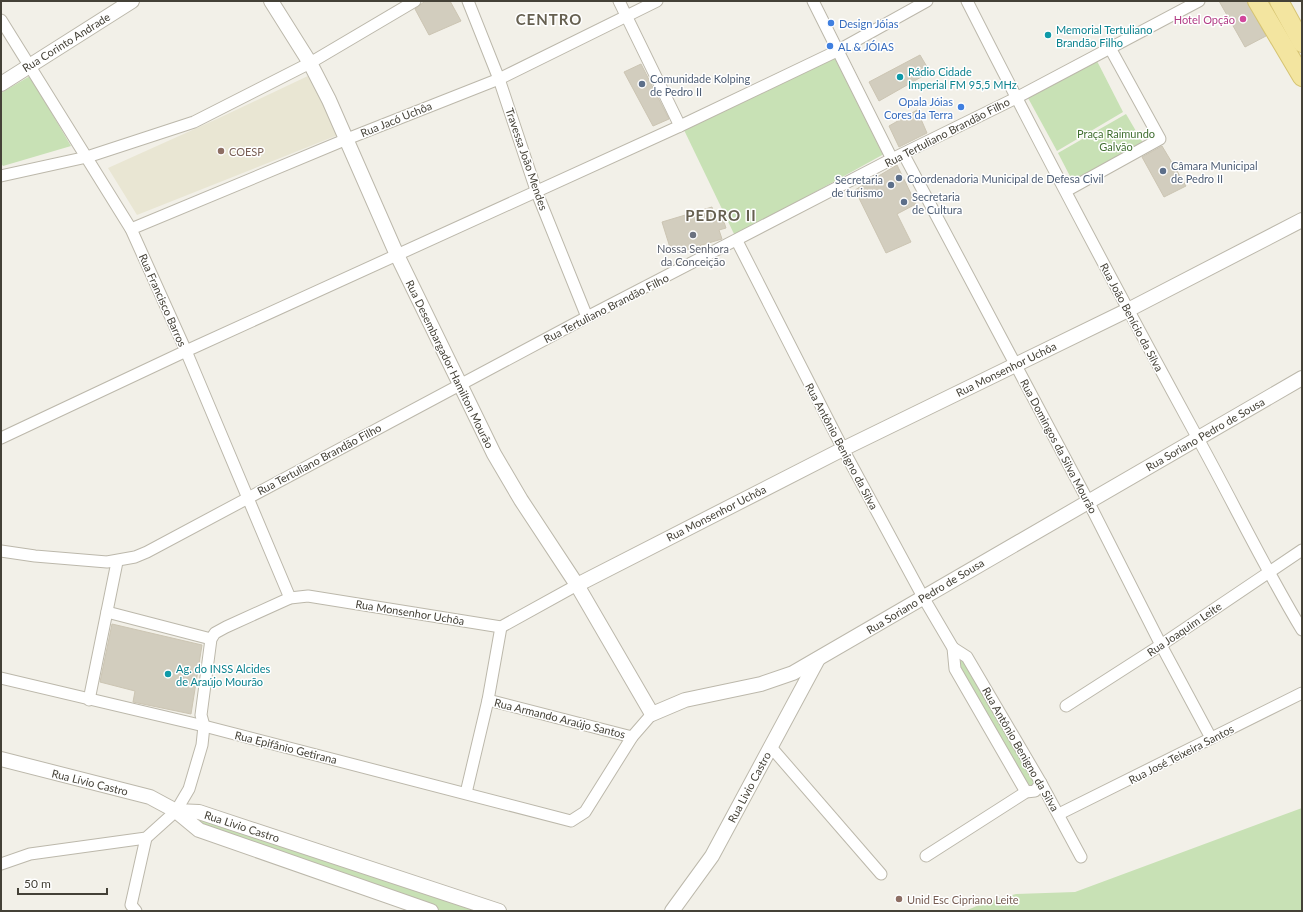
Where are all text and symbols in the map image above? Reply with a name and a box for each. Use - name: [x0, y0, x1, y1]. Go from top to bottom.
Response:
- street label: Rua Corinto Andrade: [20, 10, 112, 74]
- district label: CENTRO: [516, 10, 582, 28]
- place label: Hotel Opção: [1174, 13, 1235, 26]
- marker: Hotel Opção: [1238, 14, 1248, 24]
- place label: Design Jóias: [839, 17, 899, 30]
- marker: Design Jóias: [826, 18, 836, 28]
- place label: Memorial Tertuliano Brandão Filho: [1056, 23, 1152, 49]
- marker: Memorial Tertuliano Brandão Filho: [1043, 30, 1053, 40]
- place label: AL & JÓIAS: [838, 40, 894, 53]
- marker: AL & JÓIAS: [825, 41, 835, 51]
- place label: Rádio Cidade Imperial FM 95,5 MHz: [908, 65, 1017, 91]
- place label: Comunidade Kolping de Pedro II: [650, 72, 750, 98]
- marker: Rádio Cidade Imperial FM 95,5 MHz: [895, 72, 905, 82]
- marker: Comunidade Kolping de Pedro II: [637, 79, 647, 89]
- street label: Rua Tertuliano Brandão Filho: [882, 95, 1012, 169]
- place label: Opala Jóias Cores da Terra: [884, 95, 953, 121]
- street label: Rua Jacó Uchôa: [358, 99, 434, 139]
- marker: Opala Jóias Cores da Terra: [956, 102, 966, 112]
- street label: Travessa João Mendes: [503, 106, 551, 212]
- park label: Praça Raimundo Galvão: [1077, 127, 1155, 153]
- place label: COESP: [229, 145, 264, 158]
- marker: COESP: [216, 146, 226, 156]
- place label: Câmara Municipal de Pedro II: [1171, 159, 1258, 185]
- marker: Câmara Municipal de Pedro II: [1158, 166, 1168, 176]
- place label: Coordenadoria Municipal de Defesa Civil: [907, 172, 1104, 185]
- place label: Secretaria de turismo: [831, 173, 883, 199]
- marker: Coordenadoria Municipal de Defesa Civil: [894, 173, 904, 183]
- marker: Secretaria de turismo: [886, 180, 896, 190]
- place label: Secretaria de Cultura: [912, 190, 962, 216]
- marker: Secretaria de Cultura: [899, 197, 909, 207]
- district label: PEDRO II: [685, 206, 757, 224]
- marker: Nossa Senhora da Conceição: [688, 230, 698, 240]
- place label: Nossa Senhora da Conceição: [657, 242, 729, 268]
- street label: Rua Francisco Barros: [137, 251, 189, 349]
- street label: Rua João Benício da Silva: [1098, 260, 1166, 374]
- street label: Rua Tertuliano Brandão Filho: [541, 271, 671, 345]
- street label: Rua Desembargador Hamilton Mourão: [403, 278, 497, 450]
- street label: Rua Monsenhor Uchôa: [954, 339, 1058, 399]
- street label: Rua Domingos da Silva Mourão: [1018, 377, 1100, 515]
- street label: Rua Antônio Benigno da Silva: [803, 381, 881, 511]
- street label: Rua Soriano Pedro de Sousa: [1143, 395, 1267, 473]
- street label: Rua Tertuliano Brandão Filho: [255, 421, 383, 497]
- street label: Rua Monsenhor Uchôa: [664, 482, 768, 544]
- street label: Rua Soriano Pedro de Sousa: [864, 556, 986, 636]
- street label: Rua Monsenhor Uchôa: [355, 597, 465, 627]
- street label: Rua Joaquim Leite: [1144, 599, 1224, 659]
- place label: Ag. do INSS Alcides de Araújo Mourão: [176, 662, 271, 688]
- marker: Ag. do INSS Alcides de Araújo Mourão: [163, 669, 173, 679]
- street label: Rua Antônio Benigno da Silva: [980, 685, 1062, 813]
- street label: Rua Armando Araújo Santos: [493, 695, 627, 741]
- street label: Rua José Teixeira Santos: [1126, 722, 1236, 786]
- street label: Rua Epifânio Getirana: [234, 728, 338, 766]
- street label: Rua Livio Castro: [725, 749, 773, 825]
- street label: Rua Lívio Castro: [50, 766, 130, 798]
- street label: Rua Livio Castro: [203, 808, 281, 844]
- scale bar: [18, 870, 107, 896]
- text: 50 m: [24, 876, 51, 891]
- place label: Unid Esc Cipriano Leite: [907, 893, 1019, 906]
- marker: Unid Esc Cipriano Leite: [894, 894, 904, 904]

